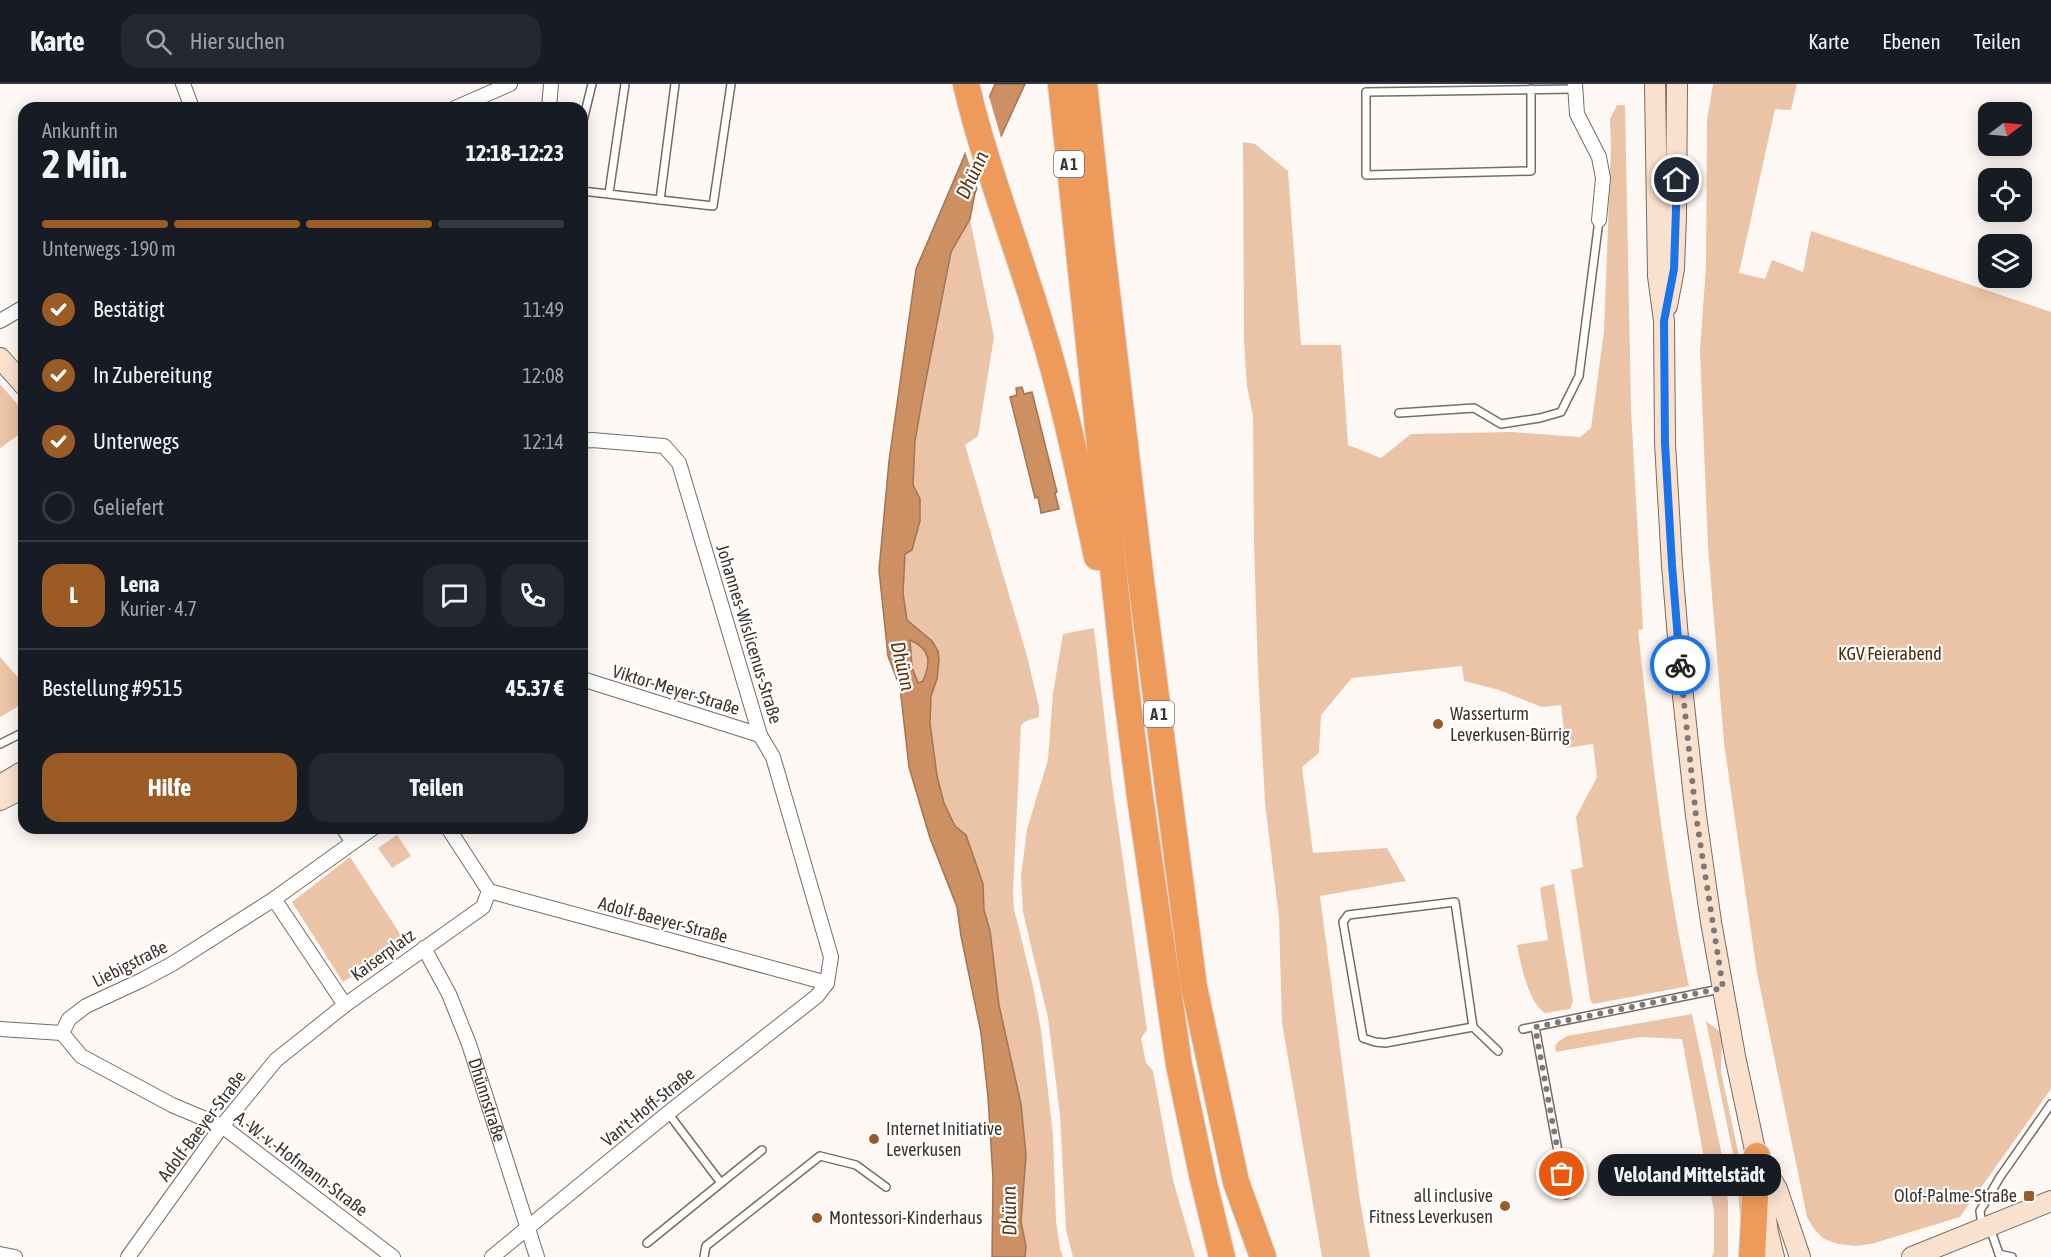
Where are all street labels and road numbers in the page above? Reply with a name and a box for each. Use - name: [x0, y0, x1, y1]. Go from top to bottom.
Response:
- road number: A 1: [1054, 151, 1084, 177]
- street label: Johannes-Wislicenus-Straße: [712, 542, 787, 726]
- street label: Viktor-Meyer-Straße: [610, 660, 742, 719]
- road number: A 1: [1144, 701, 1174, 727]
- street label: Adolf-Baeyer-Straße: [596, 892, 730, 947]
- street label: Kaiserplatz: [347, 924, 419, 985]
- street label: Liebigstraße: [89, 936, 171, 991]
- street label: Dhünnstraße: [464, 1055, 511, 1144]
- street label: Van't-Hoff-Straße: [597, 1063, 698, 1150]
- street label: Adolf-Baeyer-Straße: [153, 1066, 250, 1185]
- street label: A.-W.-v.-Hofmann-Straße: [231, 1107, 372, 1220]

